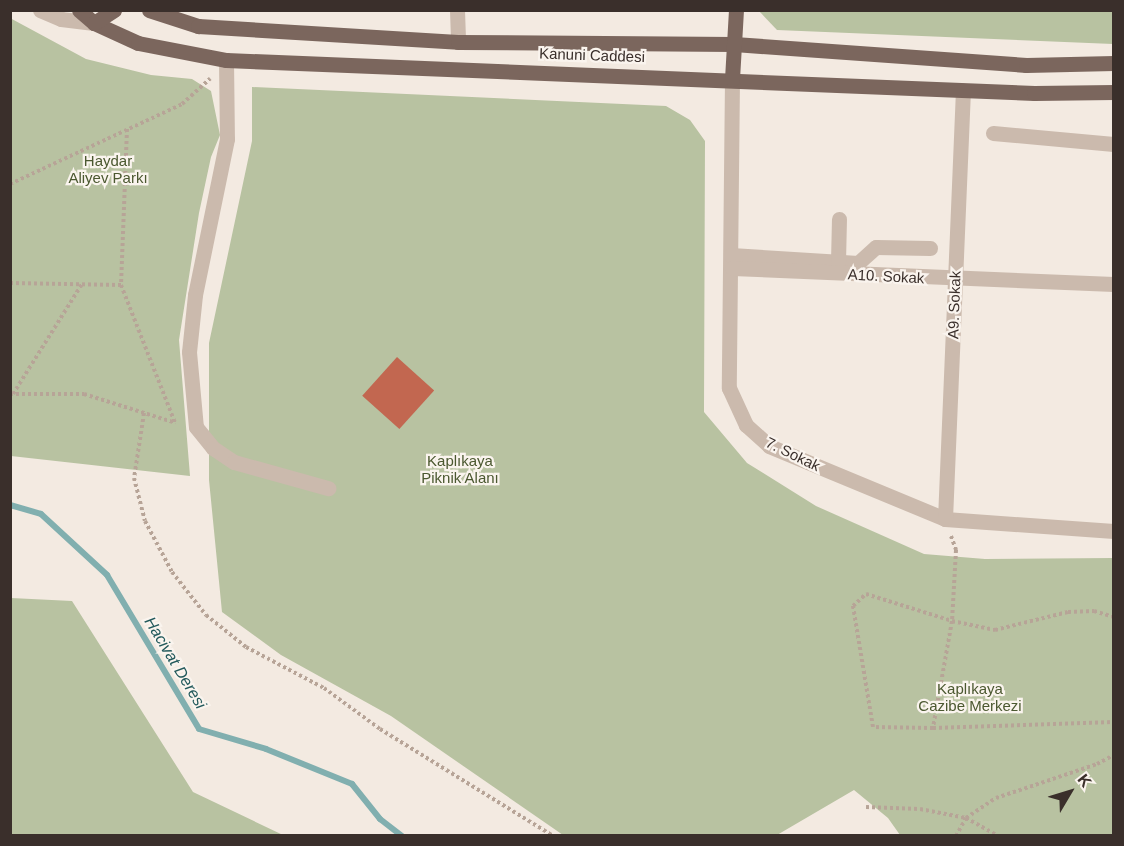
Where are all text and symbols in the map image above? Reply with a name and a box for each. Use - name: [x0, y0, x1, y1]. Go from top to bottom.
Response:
- street label: Kanuni Caddesi: [539, 44, 645, 66]
- park label: Haydar Aliyev Parkı: [68, 151, 148, 186]
- street label: A10. Sokak: [847, 265, 925, 287]
- street label: A9. Sokak: [944, 271, 964, 339]
- street label: 7. Sokak: [763, 433, 823, 475]
- park label: Kaplıkaya Piknik Alanı: [421, 451, 499, 486]
- water label: Hacivat Deresi: [140, 613, 210, 713]
- park label: Kaplıkaya Cazibe Merkezi: [918, 679, 1022, 714]
- north arrow: [1040, 762, 1100, 822]
- text: K: [1074, 771, 1095, 790]

